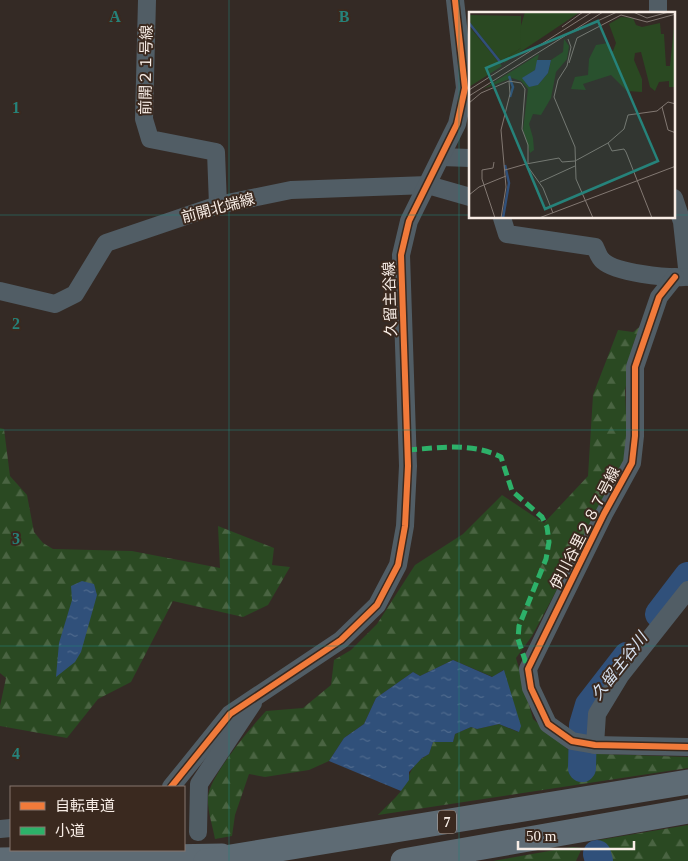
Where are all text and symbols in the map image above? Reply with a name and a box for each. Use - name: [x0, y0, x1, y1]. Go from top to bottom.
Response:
- text: A: [109, 8, 121, 25]
- text: B: [339, 8, 350, 25]
- inset map: [469, 12, 676, 219]
- street label: 前開２１号線: [137, 25, 155, 115]
- text: 1: [12, 99, 20, 116]
- street label: 前開北端線: [179, 190, 256, 225]
- street label: 久留主谷線: [381, 261, 399, 337]
- text: 2: [12, 315, 20, 332]
- street label: 伊川谷里２８７号線: [547, 464, 623, 592]
- text: 3: [12, 530, 20, 547]
- water label: 久留主谷川: [588, 628, 652, 703]
- text: 4: [12, 745, 20, 762]
- legend: [10, 786, 185, 851]
- text: 自転車道: [55, 798, 115, 814]
- road number: 7: [438, 810, 456, 834]
- scale bar: [518, 818, 634, 850]
- text: 小道: [55, 823, 85, 839]
- text: 50 m: [526, 828, 557, 844]

